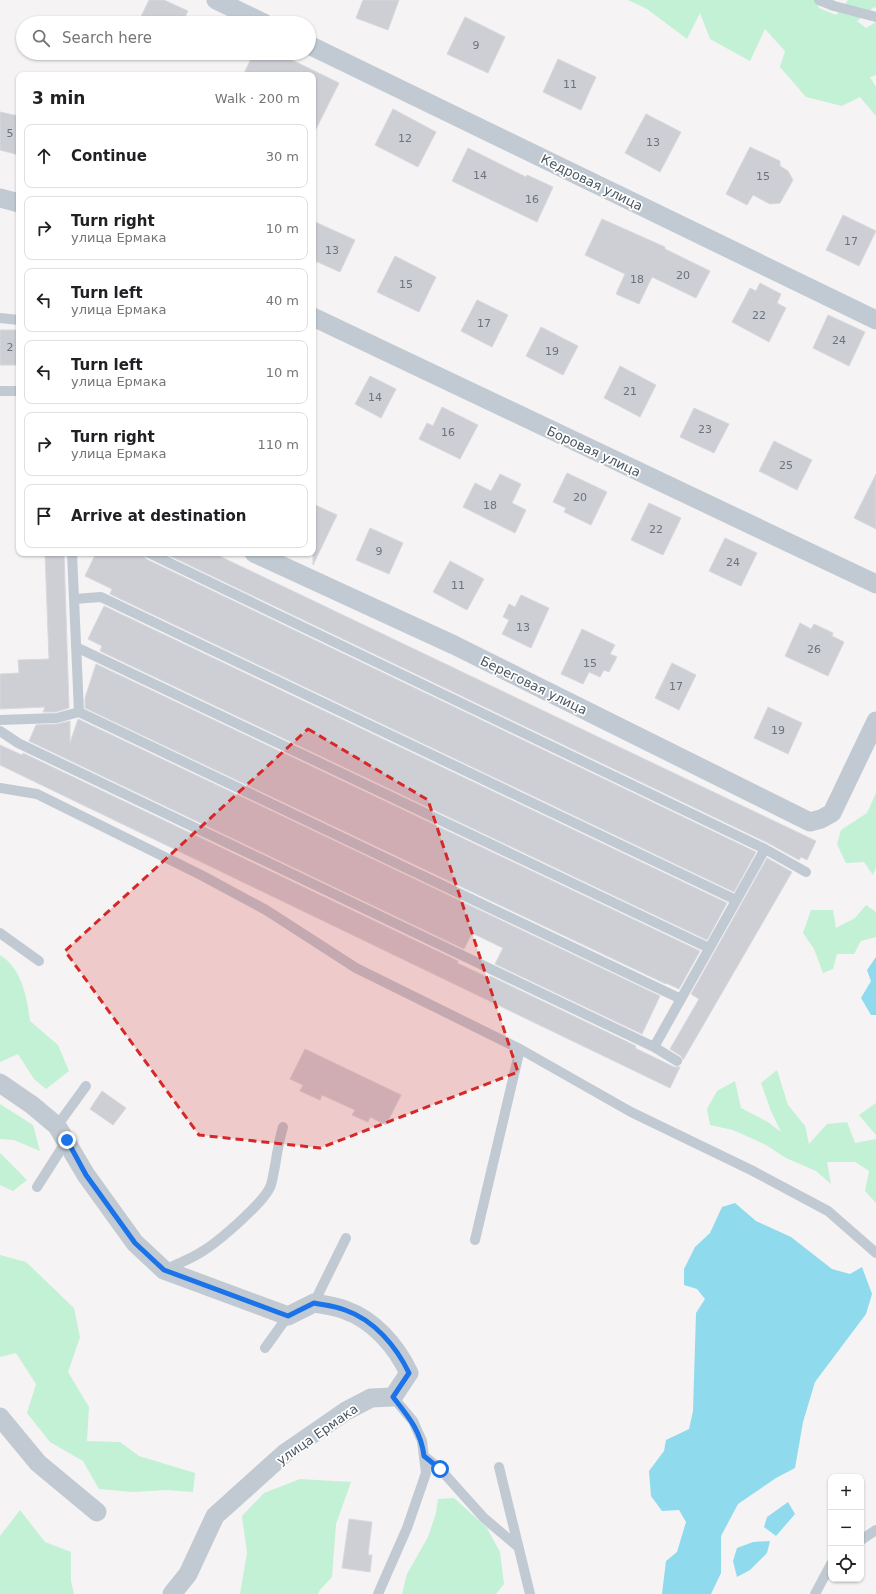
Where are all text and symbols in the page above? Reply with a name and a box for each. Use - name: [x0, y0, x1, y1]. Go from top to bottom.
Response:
- search box: [16, 16, 316, 60]
- icon: search: [30, 27, 52, 49]
- text: Search here: [62, 29, 152, 47]
- house number: 9: [473, 39, 480, 52]
- house number: 11: [563, 78, 577, 91]
- text: 3 min: [32, 88, 85, 108]
- text: Walk · 200 m: [215, 91, 300, 106]
- house number: 5: [7, 127, 14, 140]
- house number: 12: [398, 132, 412, 145]
- house number: 13: [646, 136, 660, 149]
- icon: ahead: [33, 145, 55, 167]
- text: Continue: [71, 147, 147, 165]
- text: 30 m: [266, 149, 299, 164]
- street label: Кедровая улица: [538, 151, 645, 214]
- house number: 14: [473, 169, 487, 182]
- house number: 15: [756, 170, 770, 183]
- house number: 16: [525, 193, 539, 206]
- text: Turn right: [71, 212, 155, 230]
- icon: right: [33, 217, 55, 239]
- text: 10 m: [266, 221, 299, 236]
- text: улица Ермака: [71, 230, 166, 245]
- house number: 17: [844, 235, 858, 248]
- house number: 13: [325, 244, 339, 257]
- house number: 20: [676, 269, 690, 282]
- house number: 18: [630, 273, 644, 286]
- house number: 15: [399, 278, 413, 291]
- text: Turn left: [71, 284, 143, 302]
- icon: left: [33, 289, 55, 311]
- text: 40 m: [266, 293, 299, 308]
- text: улица Ермака: [71, 302, 166, 317]
- house number: 22: [752, 309, 766, 322]
- house number: 17: [477, 317, 491, 330]
- house number: 24: [832, 334, 846, 347]
- house number: 2: [7, 341, 14, 354]
- house number: 19: [545, 345, 559, 358]
- text: Turn left: [71, 356, 143, 374]
- icon: left: [33, 361, 55, 383]
- text: 10 m: [266, 365, 299, 380]
- text: улица Ермака: [71, 374, 166, 389]
- house number: 21: [623, 385, 637, 398]
- house number: 14: [368, 391, 382, 404]
- street label: Боровая улица: [544, 423, 643, 480]
- house number: 23: [698, 423, 712, 436]
- house number: 16: [441, 426, 455, 439]
- text: Turn right: [71, 428, 155, 446]
- icon: right: [33, 433, 55, 455]
- text: 110 m: [257, 437, 299, 452]
- text: улица Ермака: [71, 446, 166, 461]
- house number: 25: [779, 459, 793, 472]
- house number: 20: [573, 491, 587, 504]
- house number: 18: [483, 499, 497, 512]
- icon: arrive: [33, 505, 55, 527]
- text: Arrive at destination: [71, 507, 246, 525]
- house number: 22: [649, 523, 663, 536]
- house number: 9: [376, 545, 383, 558]
- house number: 24: [726, 556, 740, 569]
- house number: 11: [451, 579, 465, 592]
- house number: 13: [516, 621, 530, 634]
- house number: 26: [807, 643, 821, 656]
- street label: Береговая улица: [478, 653, 590, 718]
- house number: 15: [583, 657, 597, 670]
- house number: 17: [669, 680, 683, 693]
- house number: 19: [771, 724, 785, 737]
- route end: [58, 1131, 76, 1149]
- street label: улица Ермака: [274, 1401, 361, 1468]
- route start: [431, 1460, 449, 1478]
- map controls: [828, 1474, 864, 1582]
- button: +: [828, 1474, 864, 1510]
- button: −: [828, 1510, 864, 1546]
- button: locate: [828, 1546, 864, 1582]

